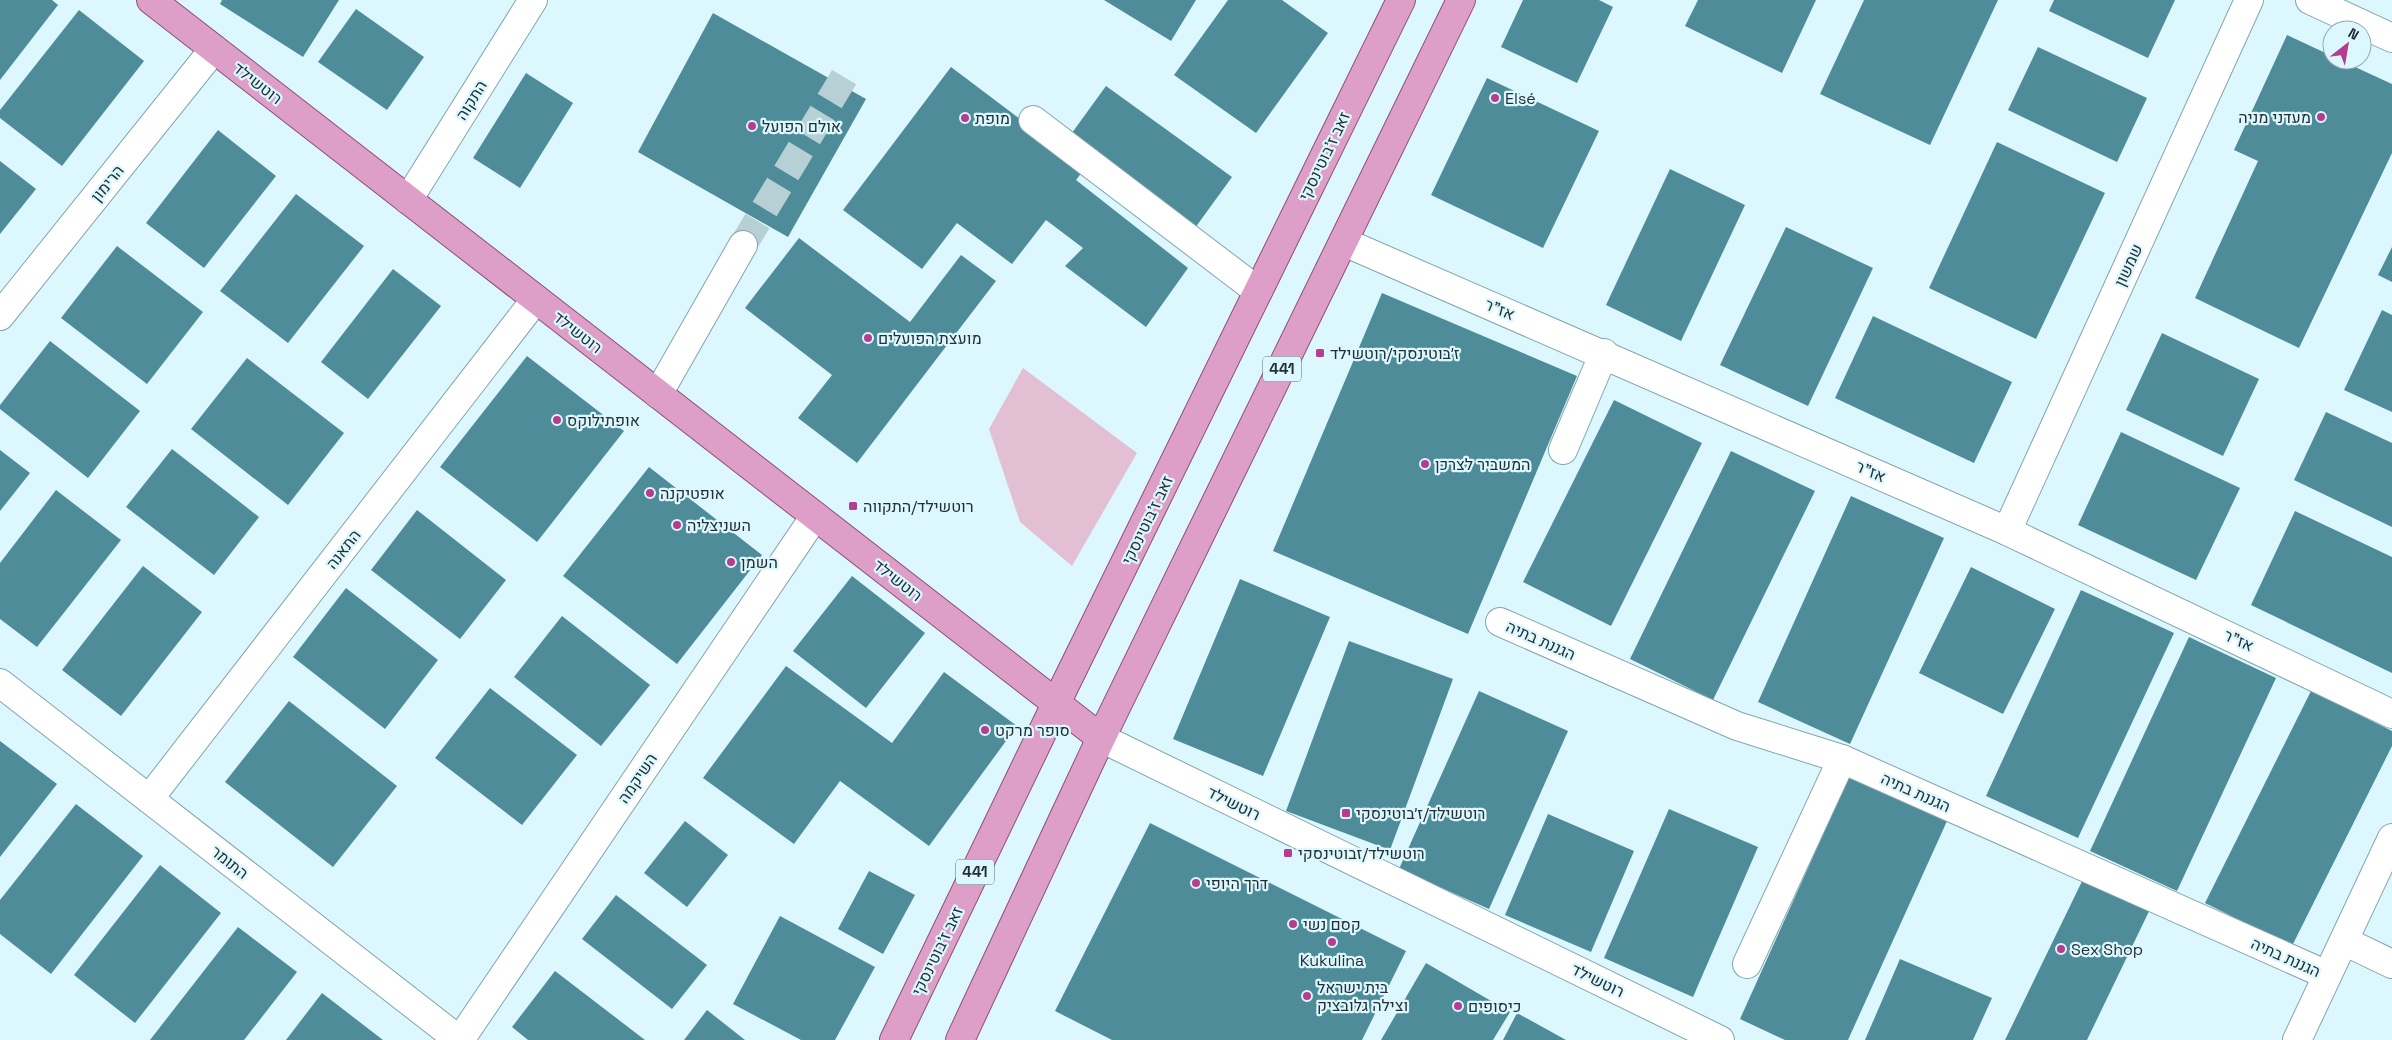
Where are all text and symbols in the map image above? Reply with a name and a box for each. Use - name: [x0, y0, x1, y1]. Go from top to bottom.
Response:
- north arrow: [2322, 20, 2372, 70]
- text: N: [2345, 24, 2362, 44]
- street label: רוטשילד: [229, 58, 286, 109]
- street label: התקוה: [451, 76, 492, 124]
- place label: Elsé: [1505, 88, 1536, 109]
- marker: Elsé: [1489, 92, 1501, 104]
- place label: מעדני מניה: [2238, 107, 2311, 128]
- place label: מופת: [975, 108, 1010, 129]
- street label: זאב ז'בוטינסקי: [1294, 108, 1355, 204]
- marker: מעדני מניה: [2315, 111, 2327, 123]
- marker: מופת: [959, 112, 971, 124]
- place label: אולם הפועל: [762, 116, 841, 137]
- marker: אולם הפועל: [746, 120, 758, 132]
- street label: הרימון: [86, 161, 129, 206]
- street label: שמשון: [2109, 240, 2147, 290]
- street label: אז"ר: [1482, 294, 1518, 325]
- street label: רוטשילד: [549, 307, 606, 358]
- place label: מועצת הפועלים: [878, 328, 982, 349]
- marker: מועצת הפועלים: [862, 332, 874, 344]
- place label: ז׳בוטינסקי/רוטשילד: [1330, 343, 1460, 364]
- marker: ז׳בוטינסקי/רוטשילד: [1314, 347, 1326, 359]
- road number: 441: [1263, 356, 1301, 382]
- place label: אופתילוקס: [567, 410, 640, 431]
- marker: אופתילוקס: [551, 414, 563, 426]
- place label: המשביר לצרכן: [1435, 454, 1531, 475]
- street label: אז"ר: [1853, 456, 1889, 487]
- marker: המשביר לצרכן: [1419, 458, 1431, 470]
- street label: זאב ז'בוטינסקי: [1117, 472, 1178, 568]
- place label: אופטיקנה: [660, 483, 725, 504]
- marker: אופטיקנה: [644, 487, 656, 499]
- place label: רוטשילד/התקווה: [863, 496, 974, 517]
- marker: רוטשילד/התקווה: [847, 500, 859, 512]
- place label: השניצליה: [687, 515, 751, 536]
- marker: השניצליה: [671, 519, 683, 531]
- street label: התאנה: [321, 525, 365, 573]
- place label: השמן: [741, 552, 778, 573]
- street label: רוטשילד: [869, 555, 926, 606]
- marker: השמן: [725, 556, 737, 568]
- street label: הגננת בתיה: [1503, 616, 1579, 665]
- street label: אז"ר: [2220, 624, 2257, 656]
- place label: סופר מרקט: [995, 720, 1070, 741]
- marker: סופר מרקט: [979, 724, 991, 736]
- street label: השיקמה: [613, 749, 662, 808]
- street label: הגננת בתיה: [1878, 768, 1954, 817]
- street label: רוטשילד: [1204, 782, 1264, 825]
- place label: רוטשילד/ז׳בוטינסקי: [1356, 803, 1485, 824]
- marker: רוטשילד/ז׳בוטינסקי: [1340, 807, 1352, 819]
- street label: התומר: [207, 841, 253, 884]
- place label: רוטשילד/זבוטינסקי: [1298, 843, 1425, 864]
- marker: רוטשילד/זבוטינסקי: [1282, 847, 1294, 859]
- road number: 441: [956, 860, 994, 884]
- place label: דרך היופי: [1206, 873, 1268, 894]
- marker: דרך היופי: [1190, 877, 1202, 889]
- street label: זאב ז'בוטינסקי: [907, 903, 968, 999]
- place label: קסם נשי: [1303, 914, 1361, 935]
- marker: קסם נשי: [1287, 918, 1299, 930]
- street label: הגננת בתיה: [2248, 933, 2324, 982]
- marker: Kukulina: [1326, 936, 1338, 948]
- place label: Sex Shop: [2071, 939, 2143, 960]
- marker: Sex Shop: [2055, 943, 2067, 955]
- place label: Kukulina: [1300, 950, 1364, 971]
- street label: רוטשילד: [1568, 959, 1628, 1002]
- place label: בית ישראל וצילה גלובציק: [1317, 977, 1408, 1016]
- marker: בית ישראל וצילה גלובציק: [1301, 990, 1313, 1002]
- place label: כיסופים: [1468, 996, 1521, 1017]
- marker: כיסופים: [1452, 1000, 1464, 1012]

